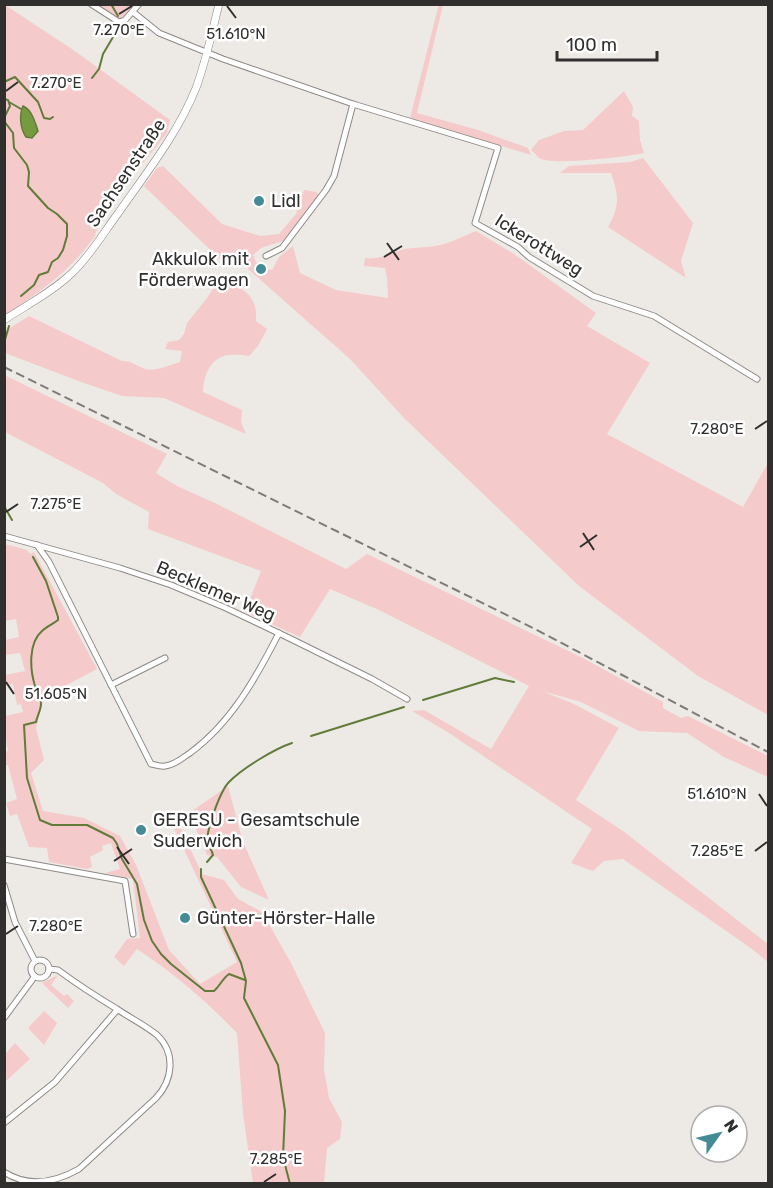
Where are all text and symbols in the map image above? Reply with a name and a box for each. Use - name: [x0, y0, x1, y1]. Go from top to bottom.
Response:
- text: 7.270°E: [93, 21, 145, 39]
- scale bar: [557, 24, 658, 62]
- text: 51.610°N: [206, 25, 266, 43]
- text: 100 m: [566, 34, 617, 56]
- text: 7.270°E: [30, 74, 82, 92]
- street label: Sachsenstraße: [82, 115, 170, 231]
- place label: Lidl: [271, 190, 301, 212]
- marker: Lidl: [252, 194, 266, 208]
- street label: Ickerottweg: [491, 209, 587, 281]
- place label: Akkulok mit Förderwagen: [138, 248, 249, 291]
- marker: Akkulok mit Förderwagen: [254, 262, 268, 276]
- text: 7.280°E: [690, 420, 744, 438]
- text: 7.275°E: [31, 495, 81, 513]
- street label: Becklemer Weg: [153, 556, 279, 626]
- text: 51.605°N: [25, 685, 87, 703]
- text: 51.610°N: [687, 785, 747, 803]
- place label: GERESU - Gesamtschule Suderwich: [153, 809, 360, 852]
- marker: GERESU - Gesamtschule Suderwich: [134, 823, 148, 837]
- text: 7.285°E: [691, 842, 743, 860]
- place label: Günter-Hörster-Halle: [197, 907, 375, 929]
- marker: Günter-Hörster-Halle: [178, 911, 192, 925]
- text: 7.280°E: [29, 917, 83, 935]
- north arrow: [689, 1104, 749, 1164]
- text: N: [720, 1116, 742, 1136]
- text: 7.285°E: [250, 1150, 302, 1168]

